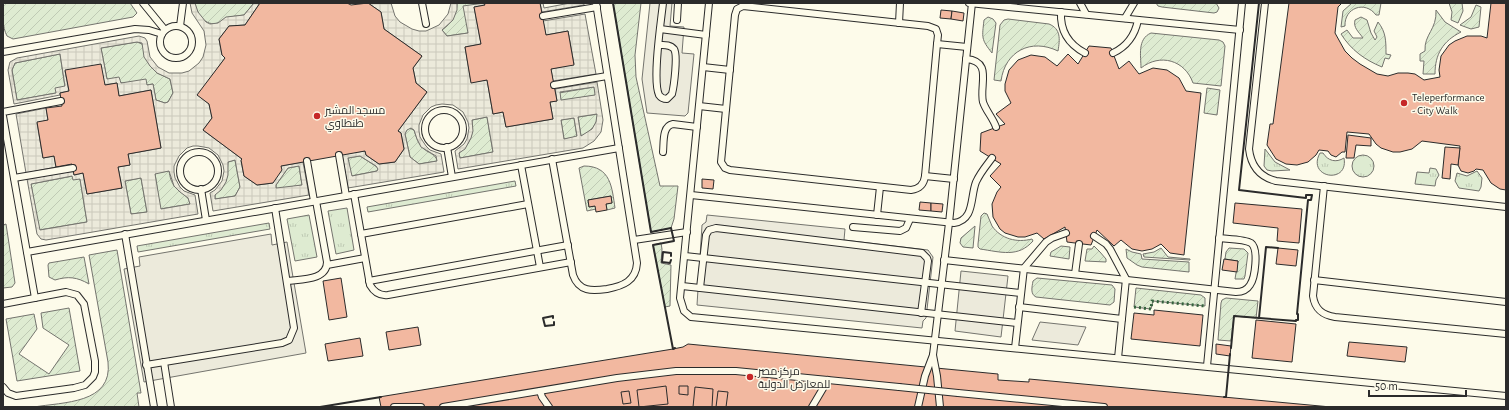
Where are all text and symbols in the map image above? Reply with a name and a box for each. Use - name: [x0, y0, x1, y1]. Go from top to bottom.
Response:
- place label: Teleperformance - City Walk: [1412, 92, 1484, 116]
- marker: Teleperformance - City Walk: [1399, 98, 1409, 108]
- place label: مسجد المشير طنطاوي: [324, 105, 385, 132]
- marker: مسجد المشير طنطاوي: [312, 111, 322, 121]
- place label: مركز مصر للمعارض الدولية: [757, 366, 830, 391]
- marker: مركز مصر للمعارض الدولية: [745, 372, 755, 382]
- scale bar: [1369, 372, 1466, 398]
- text: 50 m: [1375, 380, 1398, 392]

